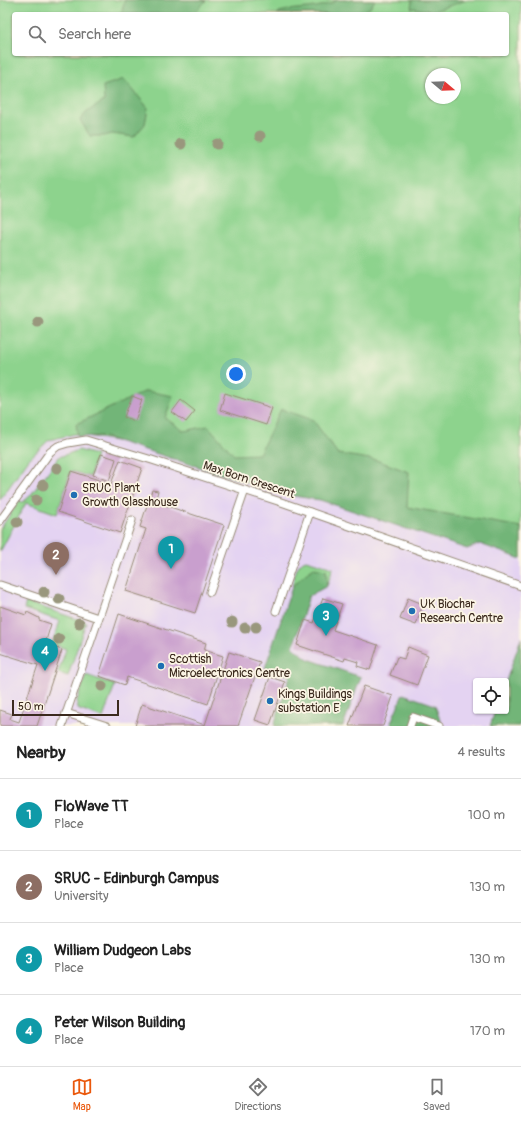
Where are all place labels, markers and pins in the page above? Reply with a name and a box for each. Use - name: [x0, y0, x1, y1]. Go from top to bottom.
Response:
- place label: SRUC Plant Growth Glasshouse: [82, 481, 178, 510]
- marker: SRUC Plant Growth Glasshouse: [69, 490, 79, 500]
- pin: 1: [158, 536, 184, 569]
- pin: 2: [43, 542, 69, 575]
- place label: UK Biochar Research Centre: [420, 597, 503, 626]
- pin: 3: [313, 603, 339, 636]
- marker: UK Biochar Research Centre: [407, 606, 417, 616]
- pin: 4: [32, 638, 58, 671]
- place label: Scottish Microelectronics Centre: [169, 652, 290, 681]
- marker: Scottish Microelectronics Centre: [156, 661, 166, 671]
- place label: Kings Buildings substation E: [278, 687, 353, 716]
- marker: Kings Buildings substation E: [265, 696, 275, 706]

